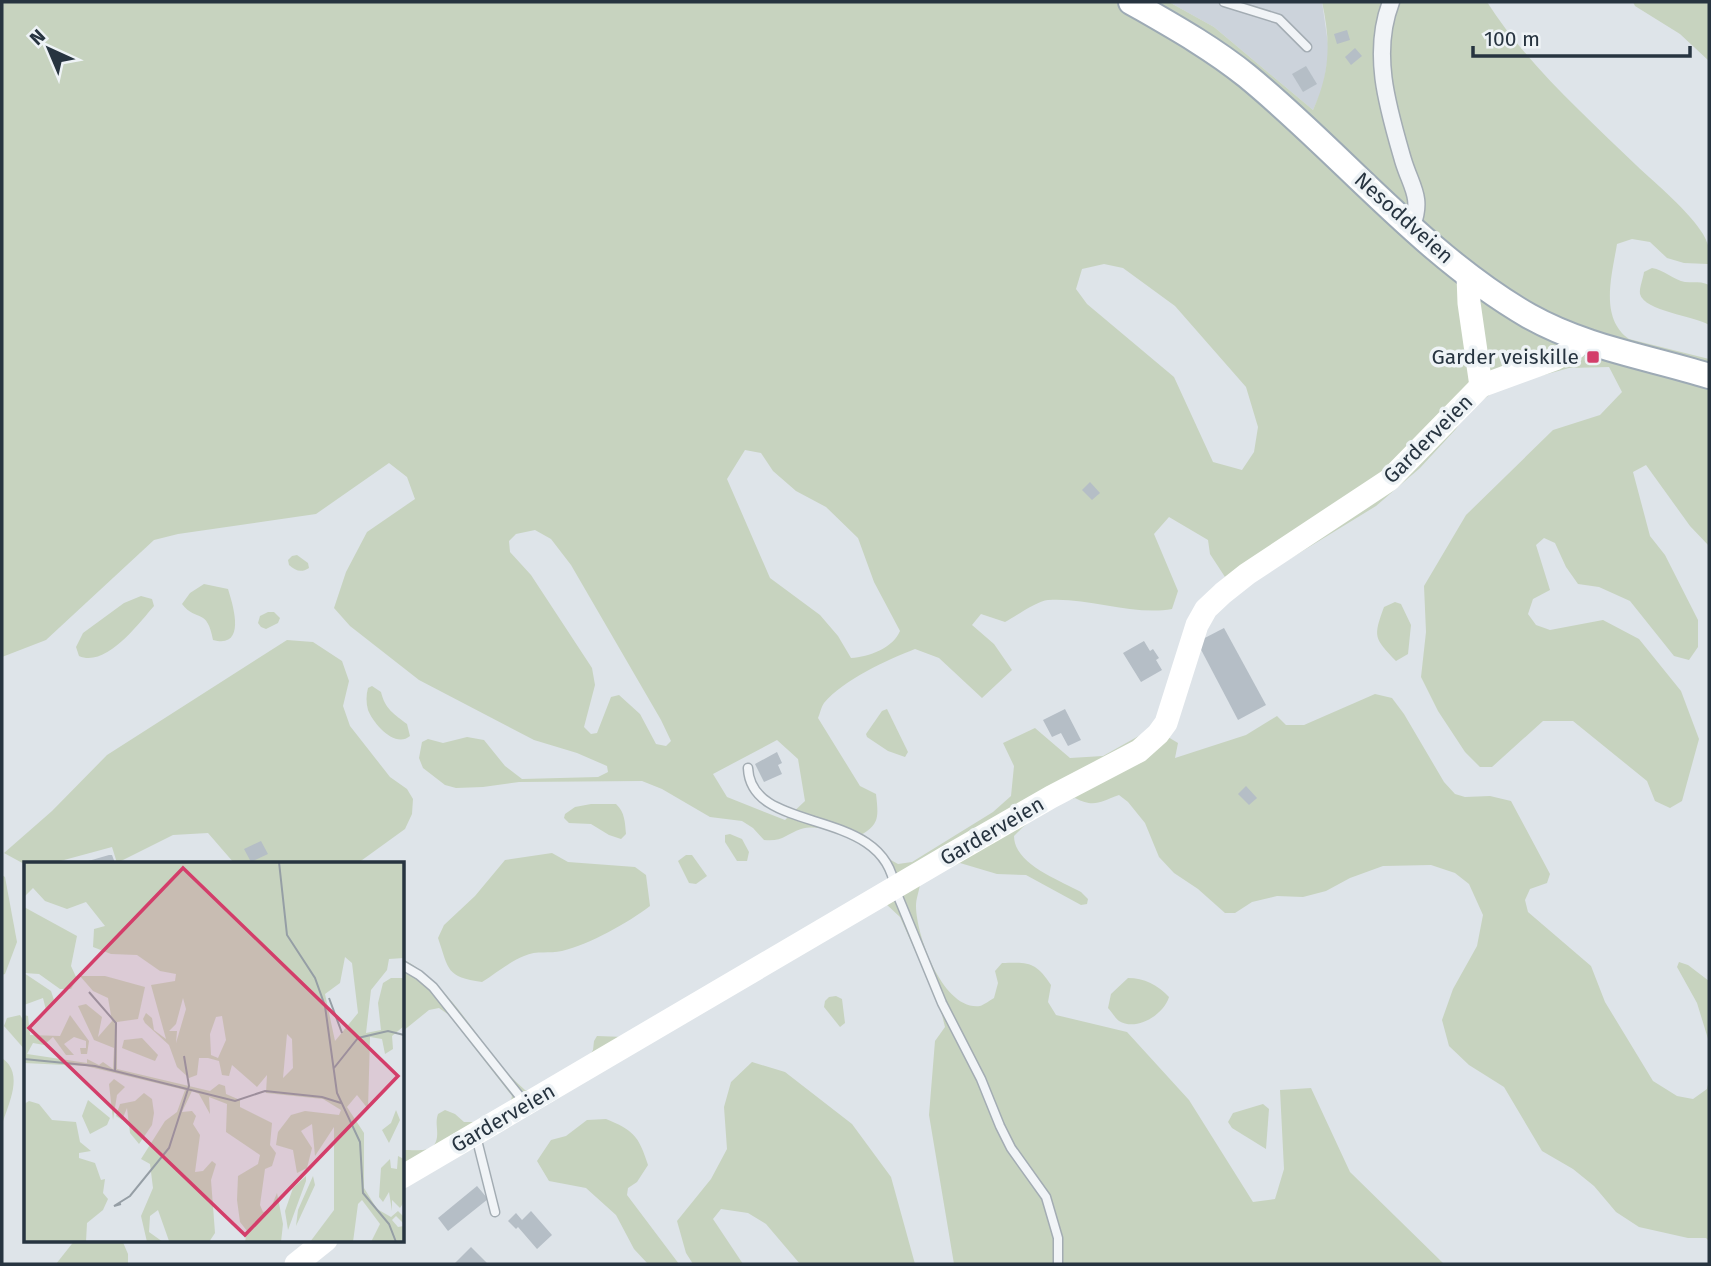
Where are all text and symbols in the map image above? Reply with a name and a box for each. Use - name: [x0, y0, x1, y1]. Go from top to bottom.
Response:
- north arrow: [14, 14, 84, 84]
- scale bar: [1473, 14, 1690, 58]
- text: N: [25, 24, 50, 50]
- text: 100 m: [1484, 26, 1540, 52]
- street label: Nesoddveien: [1349, 167, 1459, 269]
- place label: Garder veiskille: [1431, 344, 1579, 370]
- marker: Garder veiskille: [1585, 349, 1601, 365]
- street label: Garderveien: [1378, 389, 1478, 489]
- street label: Garderveien: [935, 791, 1049, 871]
- inset map: [24, 862, 404, 1242]
- street label: Garderveien: [446, 1078, 560, 1158]

